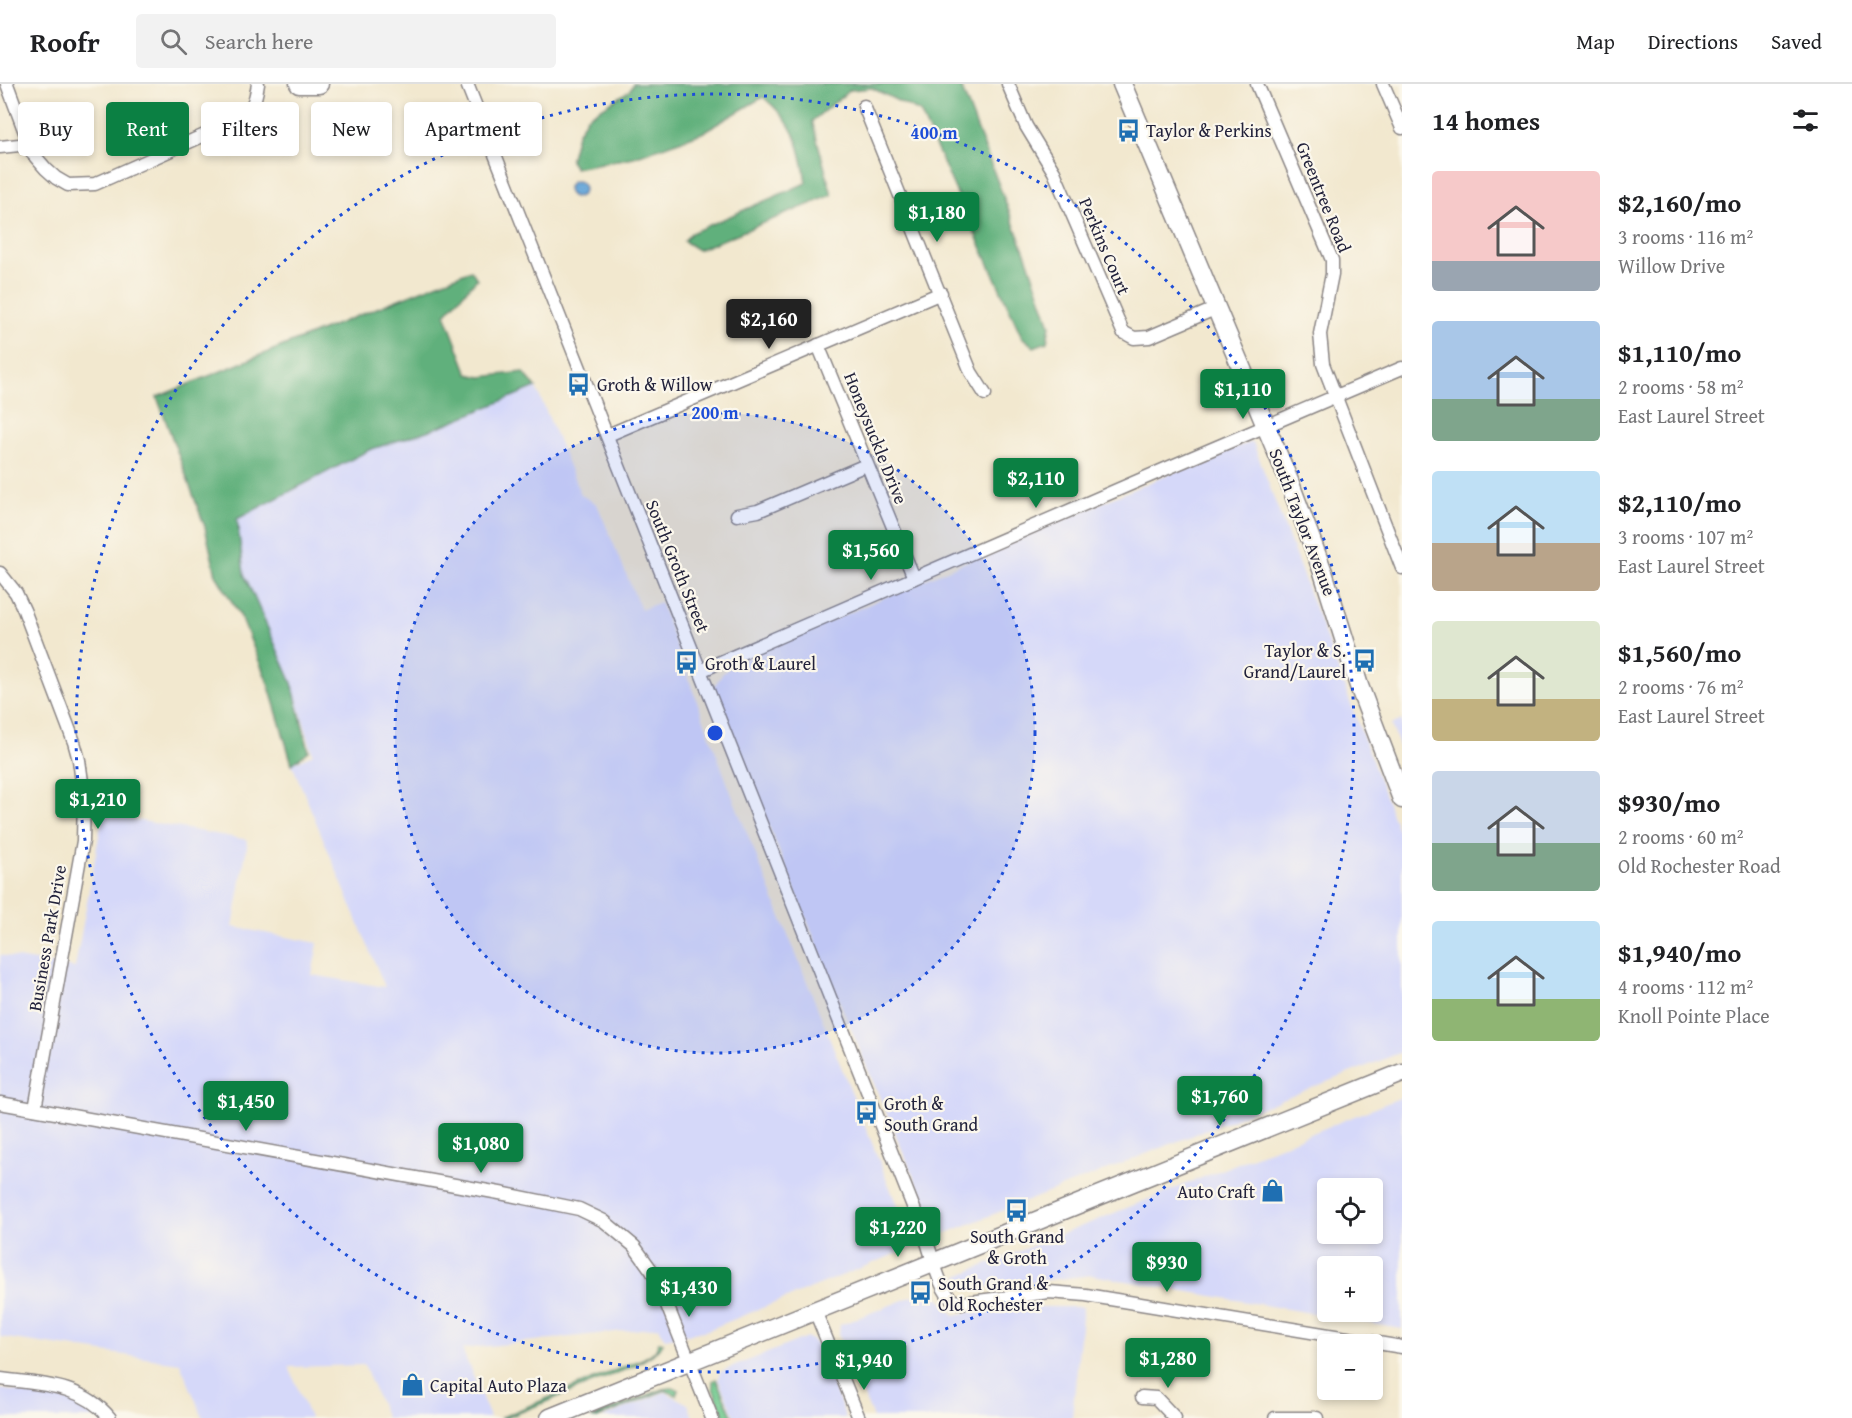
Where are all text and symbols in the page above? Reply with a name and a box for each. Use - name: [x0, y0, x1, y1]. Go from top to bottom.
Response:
- search box: [136, 14, 556, 68]
- text: Roofr: [30, 21, 100, 62]
- icon: search: [157, 25, 190, 58]
- text: Search here: [205, 25, 313, 57]
- text: Map: [1576, 26, 1615, 57]
- text: Directions: [1648, 26, 1738, 57]
- text: Saved: [1771, 26, 1822, 57]
- text: 14 homes: [1432, 101, 1540, 140]
- chip: Buy: [18, 102, 94, 156]
- chip: Rent: [106, 102, 189, 156]
- chip: Filters: [201, 102, 299, 156]
- chip: New: [311, 102, 392, 156]
- chip: Apartment: [404, 102, 542, 156]
- icon: filters: [1789, 104, 1822, 137]
- bus stop icon: Taylor & Perkins: [1115, 117, 1141, 143]
- place label: Taylor & Perkins: [1146, 117, 1272, 144]
- text: 400 m: [910, 119, 958, 146]
- street label: Greentree Road: [1290, 138, 1359, 257]
- text: $2,160/mo: [1618, 183, 1741, 222]
- pin: $1,180: [888, 192, 986, 243]
- street label: Perkins Court: [1072, 193, 1138, 299]
- icon: home: [1480, 195, 1552, 267]
- text: $1,180: [908, 197, 966, 226]
- text: 3 rooms · 116 m²: [1618, 222, 1753, 251]
- text: Willow Drive: [1618, 251, 1725, 280]
- pin: $2,160: [720, 299, 818, 350]
- text: $2,160: [740, 304, 798, 333]
- text: $1,110/mo: [1618, 333, 1741, 372]
- icon: home: [1480, 345, 1552, 417]
- street label: Honeysuckle Drive: [837, 368, 915, 508]
- pin: $1,110: [1194, 369, 1292, 420]
- bus stop icon: Groth & Willow: [566, 371, 592, 397]
- place label: Groth & Willow: [597, 371, 713, 398]
- text: 2 rooms · 58 m²: [1618, 372, 1744, 401]
- text: $1,110: [1214, 374, 1272, 403]
- text: 200 m: [691, 399, 739, 426]
- text: East Laurel Street: [1618, 401, 1765, 430]
- street label: South Taylor Avenue: [1262, 444, 1344, 600]
- pin: $2,110: [987, 458, 1085, 509]
- text: $2,110: [1007, 463, 1065, 492]
- text: $2,110/mo: [1618, 483, 1741, 522]
- icon: home: [1480, 495, 1552, 567]
- street label: South Groth Street: [639, 496, 717, 637]
- text: 3 rooms · 107 m²: [1618, 522, 1753, 551]
- pin: $1,560: [822, 530, 920, 581]
- text: $1,560: [842, 535, 900, 564]
- text: East Laurel Street: [1618, 551, 1765, 580]
- text: $1,560/mo: [1618, 633, 1741, 672]
- place label: Taylor & S. Grand/Laurel: [1244, 637, 1346, 685]
- icon: home: [1480, 645, 1552, 717]
- bus stop icon: Taylor & S. Grand/Laurel: [1351, 647, 1377, 673]
- bus stop icon: Groth & Laurel: [674, 650, 700, 676]
- place label: Groth & Laurel: [705, 650, 816, 677]
- text: 2 rooms · 76 m²: [1618, 672, 1744, 701]
- text: East Laurel Street: [1618, 701, 1765, 730]
- centre of rings: [705, 723, 725, 743]
- pin: $1,210: [49, 779, 147, 830]
- text: $930/mo: [1618, 783, 1720, 822]
- text: $1,210: [69, 784, 127, 813]
- icon: home: [1480, 795, 1552, 867]
- text: 2 rooms · 60 m²: [1618, 822, 1744, 851]
- text: Old Rochester Road: [1618, 851, 1781, 880]
- street label: Business Park Drive: [21, 863, 73, 1013]
- text: $1,940/mo: [1618, 933, 1741, 972]
- icon: home: [1480, 945, 1552, 1017]
- text: 4 rooms · 112 m²: [1618, 972, 1753, 1001]
- text: Knoll Pointe Place: [1618, 1001, 1770, 1030]
- pin: $1,760: [1171, 1076, 1269, 1127]
- pin: $1,450: [197, 1081, 295, 1132]
- text: $1,760: [1191, 1081, 1249, 1110]
- text: $1,450: [217, 1086, 275, 1115]
- place label: Groth & South Grand: [884, 1090, 979, 1138]
- bus stop icon: Groth & South Grand: [853, 1100, 879, 1126]
- pin: $1,080: [432, 1123, 530, 1174]
- text: $1,080: [452, 1128, 510, 1157]
- place label: Auto Craft: [1177, 1178, 1256, 1205]
- shop icon: Auto Craft: [1260, 1178, 1286, 1204]
- map controls: [1317, 1178, 1383, 1400]
- button: locate: [1317, 1178, 1383, 1244]
- bus stop icon: South Grand & Groth: [1004, 1197, 1030, 1223]
- pin: $1,220: [849, 1207, 947, 1258]
- text: $1,220: [869, 1212, 927, 1241]
- place label: South Grand & Groth: [970, 1223, 1064, 1271]
- pin: $930: [1131, 1242, 1203, 1293]
- text: $930: [1146, 1247, 1188, 1276]
- button: +: [1317, 1256, 1383, 1322]
- pin: $1,430: [640, 1267, 738, 1318]
- place label: South Grand & Old Rochester: [938, 1270, 1049, 1318]
- text: $1,430: [660, 1272, 718, 1301]
- bus stop icon: South Grand & Old Rochester: [907, 1280, 933, 1306]
- button: −: [1317, 1334, 1383, 1400]
- pin: $1,280: [1119, 1338, 1217, 1389]
- pin: $1,940: [815, 1340, 913, 1391]
- text: $1,280: [1139, 1343, 1197, 1372]
- text: $1,940: [835, 1345, 893, 1374]
- shop icon: Capital Auto Plaza: [399, 1372, 425, 1398]
- place label: Capital Auto Plaza: [430, 1372, 567, 1399]

